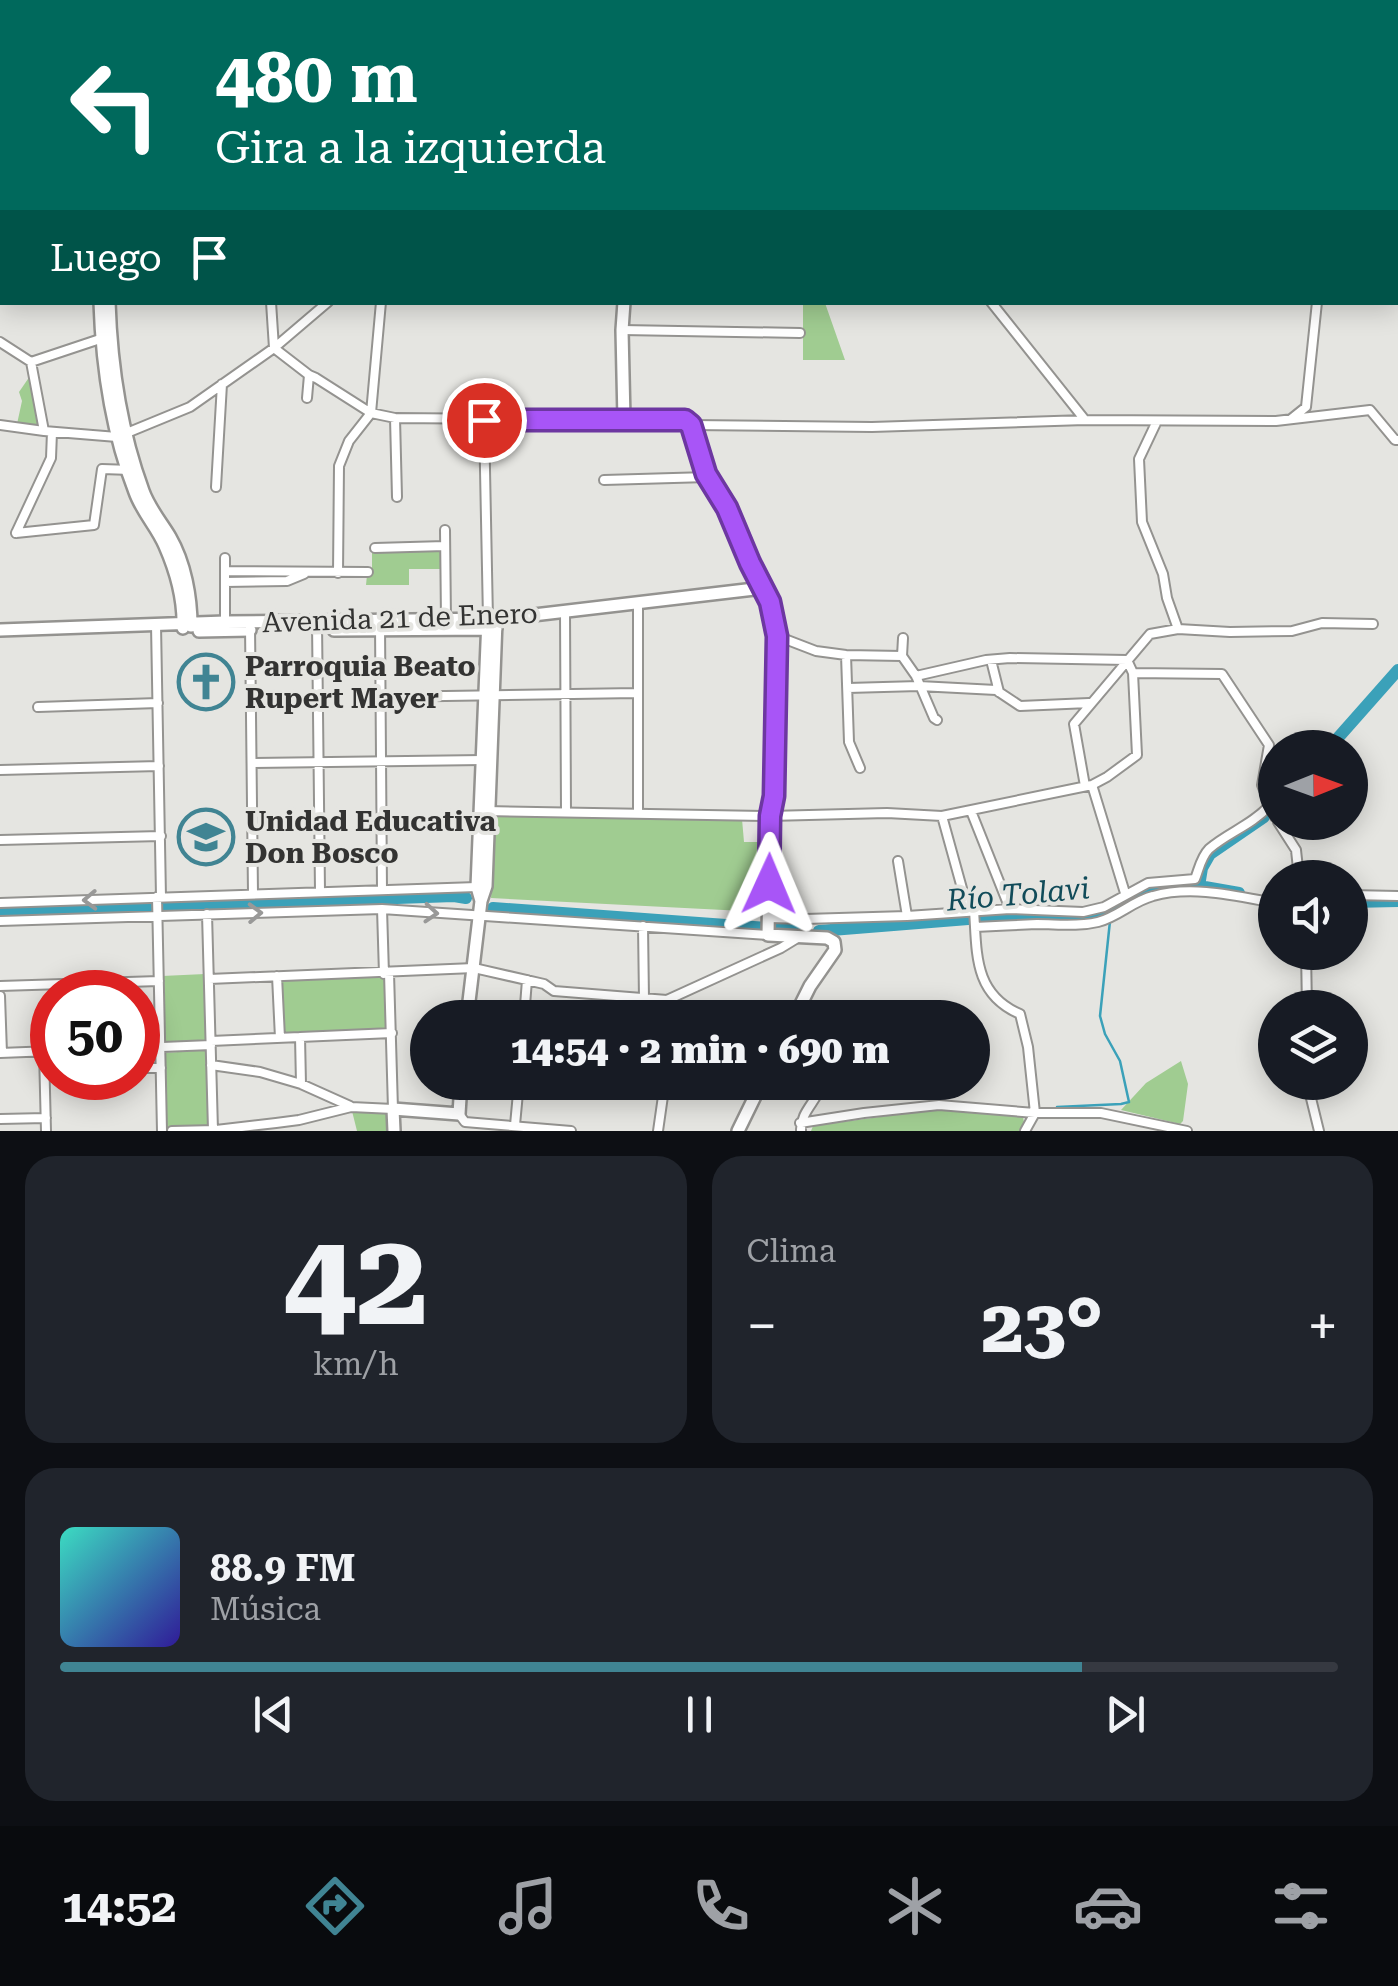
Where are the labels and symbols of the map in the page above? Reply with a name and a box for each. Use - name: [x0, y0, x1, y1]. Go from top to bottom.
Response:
- pin: [442, 378, 527, 463]
- street label: Avenida 21 de Enero: [262, 597, 538, 639]
- place label: Parroquia Beato Rupert Mayer: [245, 650, 476, 715]
- church icon: Parroquia Beato Rupert Mayer: [176, 652, 236, 712]
- north arrow: [1258, 730, 1368, 840]
- place label: Unidad Educativa Don Bosco: [245, 805, 497, 870]
- school or university icon: Unidad Educativa Don Bosco: [176, 807, 236, 867]
- position arrow: [717, 832, 821, 936]
- water label: Río Tolavi: [944, 870, 1091, 918]
- one-way arrow: [81, 889, 97, 910]
- one-way arrow: [423, 901, 439, 923]
- one-way arrow: [248, 902, 264, 923]
- speed limit sign: 50: [30, 970, 160, 1100]

